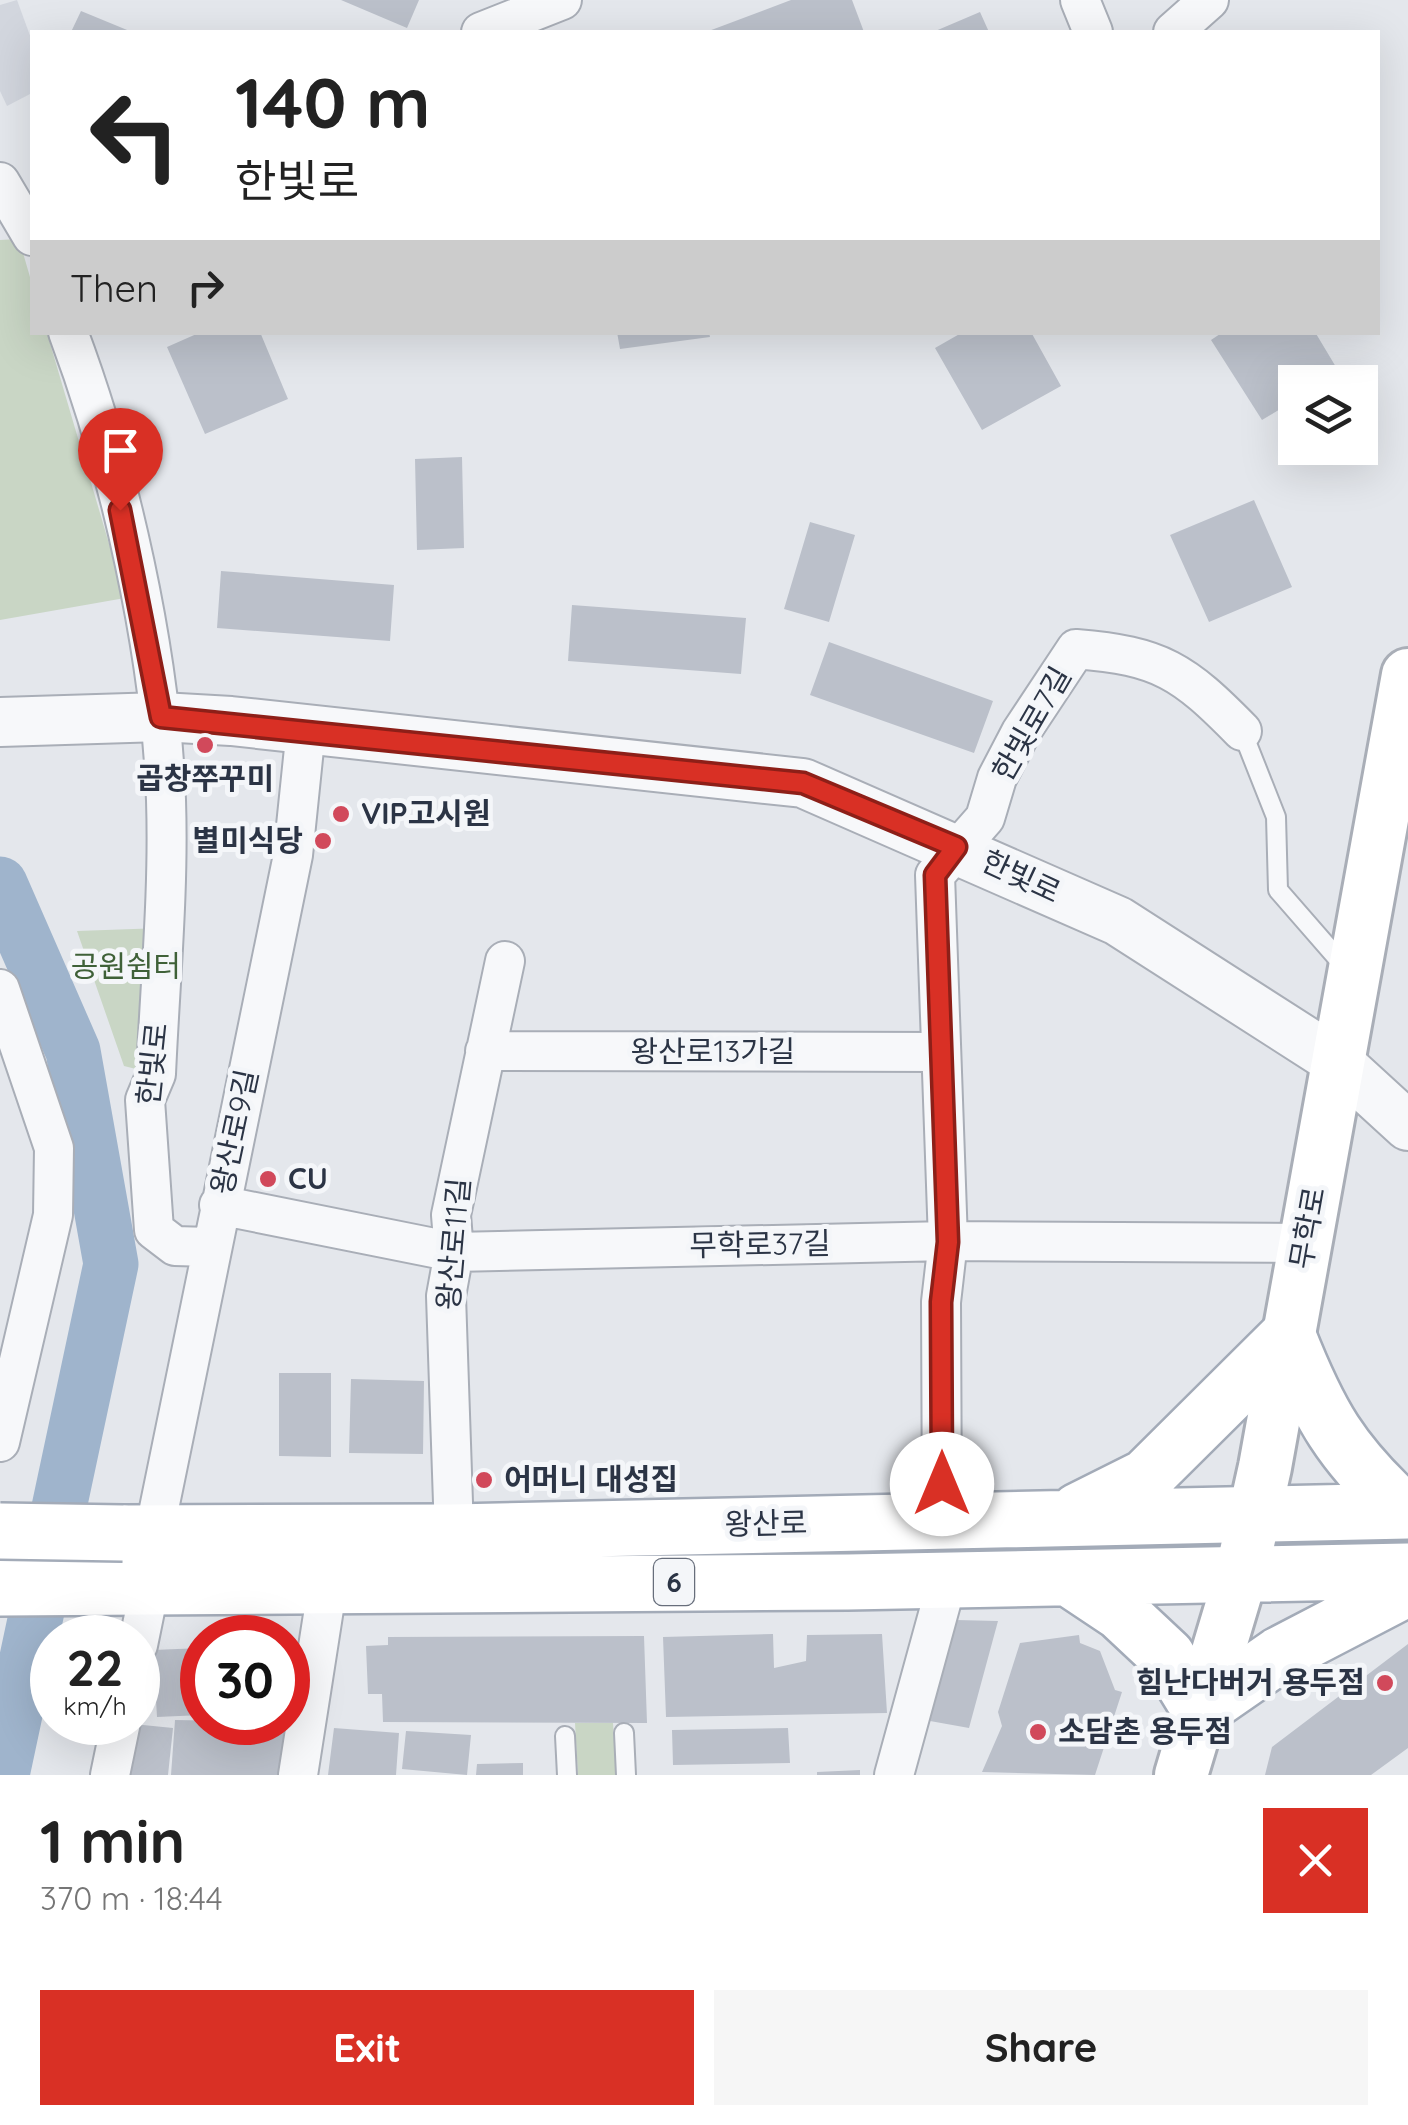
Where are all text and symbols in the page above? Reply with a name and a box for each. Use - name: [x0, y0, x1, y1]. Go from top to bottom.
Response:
- text: 140 m: [235, 58, 431, 146]
- icon: left: [70, 70, 200, 200]
- text: 한빛로: [235, 152, 359, 208]
- icon: right: [178, 260, 233, 315]
- text: Then: [70, 264, 158, 312]
- map controls: [1278, 365, 1378, 465]
- button: layers: [1278, 365, 1378, 465]
- pin: [78, 408, 163, 511]
- icon: arrive: [93, 423, 148, 478]
- street label: 한빛로7길: [983, 660, 1079, 787]
- marker: 곱창쭈꾸미: [194, 734, 216, 756]
- place label: 곱창쭈꾸미: [136, 759, 274, 797]
- place label: VIP고시원: [361, 794, 490, 832]
- marker: VIP고시원: [330, 803, 352, 825]
- place label: 별미식당: [193, 821, 303, 859]
- marker: 별미식당: [312, 830, 334, 852]
- street label: 한빛로: [976, 841, 1067, 911]
- park label: 공원쉼터: [71, 947, 181, 985]
- street label: 한빛로: [129, 1021, 175, 1107]
- street label: 왕산로13가길: [631, 1032, 795, 1070]
- street label: 왕산로9길: [202, 1066, 266, 1198]
- place label: CU: [288, 1159, 328, 1197]
- marker: CU: [257, 1168, 279, 1190]
- street label: 왕산로11길: [428, 1176, 478, 1312]
- street label: 무학로: [1281, 1184, 1333, 1272]
- street label: 무학로37길: [689, 1224, 831, 1264]
- position arrow: [890, 1432, 994, 1536]
- place label: 어머니 대성집: [504, 1460, 678, 1498]
- marker: 어머니 대성집: [473, 1469, 495, 1491]
- street label: 왕산로: [724, 1503, 808, 1543]
- road number: 6: [654, 1559, 694, 1605]
- speed limit sign: 30: [180, 1615, 310, 1745]
- text: 22: [67, 1636, 123, 1699]
- place label: 힘난다버거 용두점: [1136, 1663, 1365, 1701]
- marker: 힘난다버거 용두점: [1374, 1672, 1396, 1694]
- text: km/h: [63, 1690, 127, 1721]
- place label: 소담촌 용두점: [1058, 1712, 1232, 1750]
- marker: 소담촌 용두점: [1027, 1721, 1049, 1743]
- text: 1 min: [40, 1803, 185, 1878]
- button: close: [1263, 1808, 1368, 1913]
- text: 370 m · 18:44: [40, 1878, 223, 1918]
- button: Exit: [40, 1990, 694, 2105]
- button: Share: [714, 1990, 1368, 2105]

